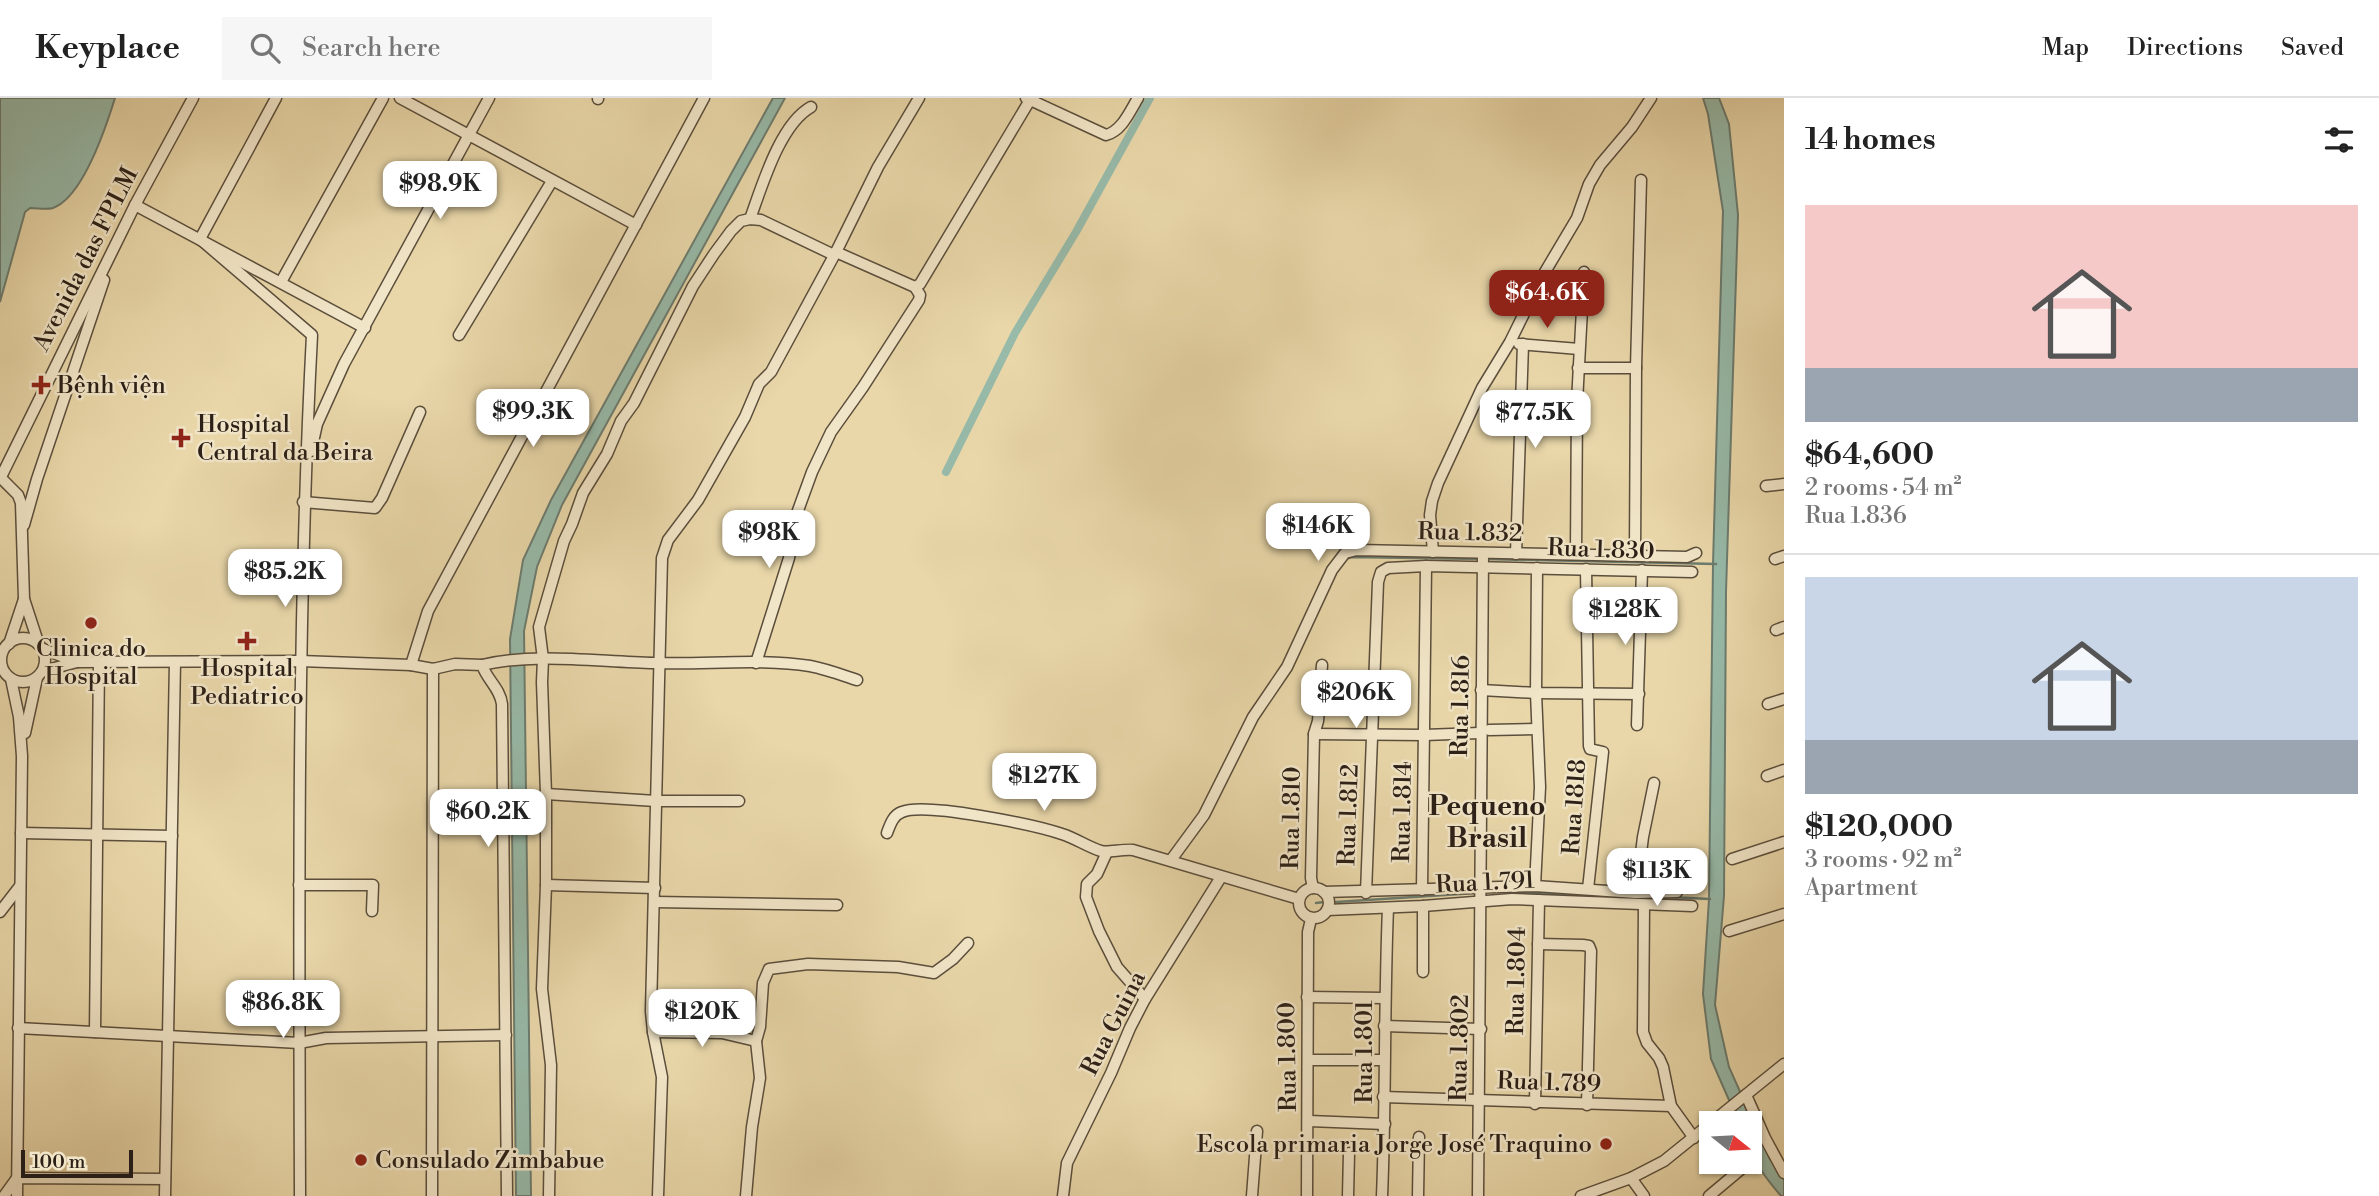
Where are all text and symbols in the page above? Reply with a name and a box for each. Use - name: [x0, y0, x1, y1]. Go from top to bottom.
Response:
- search box: [222, 17, 712, 80]
- text: Keyplace: [35, 28, 180, 69]
- icon: search: [246, 29, 284, 67]
- text: Search here: [302, 32, 441, 64]
- text: Map: [2042, 33, 2089, 63]
- text: Directions: [2127, 33, 2243, 63]
- text: Saved: [2281, 33, 2344, 63]
- text: 14 homes: [1805, 121, 1936, 159]
- icon: filters: [2320, 121, 2358, 159]
- street label: Avenida das FPLM: [26, 162, 145, 357]
- pin: $98.9K: [383, 162, 497, 221]
- text: $98.9K: [399, 170, 481, 198]
- icon: home: [2019, 251, 2145, 377]
- pin: $64.6K: [1490, 271, 1604, 330]
- text: $64.6K: [1505, 279, 1589, 307]
- place label: Bệnh viện: [56, 371, 166, 401]
- marker: Bệnh viện: [31, 375, 51, 395]
- pin: $99.3K: [476, 390, 590, 449]
- pin: $77.5K: [1478, 390, 1592, 450]
- text: $99.3K: [492, 398, 574, 426]
- text: $77.5K: [1496, 399, 1574, 427]
- place label: Hospital Central da Beira: [197, 410, 374, 468]
- marker: Hospital Central da Beira: [171, 428, 191, 448]
- text: $64,600: [1805, 436, 1934, 474]
- text: 2 rooms · 54 m²: [1805, 474, 1962, 502]
- text: Rua 1.836: [1805, 502, 1907, 530]
- pin: $146K: [1269, 504, 1367, 563]
- pin: $98K: [728, 510, 810, 570]
- text: $146K: [1282, 512, 1354, 540]
- street label: Rua 1.832: [1417, 517, 1523, 549]
- text: $98K: [738, 519, 800, 547]
- street label: Rua 1.830: [1547, 533, 1655, 567]
- pin: $85.2K: [228, 550, 342, 609]
- text: $85.2K: [244, 558, 326, 586]
- pin: $128K: [1576, 588, 1674, 647]
- text: $128K: [1589, 596, 1661, 624]
- marker: Clinica do Hospital: [83, 615, 99, 631]
- icon: home: [2019, 623, 2145, 749]
- marker: Hospital Pediatrico: [237, 631, 257, 651]
- place label: Clinica do Hospital: [36, 634, 146, 692]
- place label: Hospital Pediatrico: [190, 654, 304, 712]
- street label: Rua 1.816: [1445, 655, 1477, 757]
- pin: $206K: [1307, 670, 1405, 730]
- text: $206K: [1317, 679, 1395, 707]
- pin: $127K: [995, 754, 1093, 813]
- street label: Rua 1818: [1557, 758, 1593, 856]
- street label: Rua 1.814: [1387, 761, 1419, 863]
- text: $127K: [1008, 762, 1080, 790]
- street label: Rua 1.812: [1332, 763, 1366, 867]
- street label: Rua 1.810: [1276, 766, 1308, 870]
- district label: Pequeno Brasil: [1428, 789, 1546, 856]
- pin: $60.2K: [431, 790, 545, 849]
- text: $60.2K: [446, 798, 530, 826]
- text: $120,000: [1805, 808, 1953, 846]
- text: 3 rooms · 92 m²: [1805, 846, 1961, 874]
- pin: $113K: [1608, 848, 1706, 908]
- text: $113K: [1623, 857, 1691, 885]
- street label: Rua 1.791: [1435, 865, 1536, 901]
- text: Apartment: [1805, 874, 1918, 902]
- street label: Rua 1.804: [1501, 927, 1533, 1035]
- street label: Rua Guina: [1075, 966, 1153, 1081]
- pin: $86.8K: [226, 981, 340, 1040]
- text: $86.8K: [242, 989, 324, 1017]
- pin: $120K: [653, 990, 751, 1049]
- street label: Rua 1.802: [1444, 994, 1476, 1102]
- text: $120K: [665, 998, 739, 1026]
- street label: Rua 1.801: [1350, 999, 1380, 1104]
- street label: Rua 1.800: [1272, 1002, 1304, 1112]
- street label: Rua 1.789: [1496, 1066, 1602, 1100]
- north arrow: [1699, 1111, 1762, 1174]
- map controls: [1699, 1111, 1762, 1174]
- place label: Escola primaria Jorge José Traquino: [1196, 1130, 1592, 1160]
- marker: Escola primaria Jorge José Traquino: [1598, 1136, 1614, 1152]
- place label: Consulado Zimbabue: [375, 1146, 605, 1176]
- scale bar: [21, 1147, 133, 1179]
- text: 100 m: [32, 1150, 85, 1174]
- marker: Consulado Zimbabue: [353, 1152, 369, 1168]

